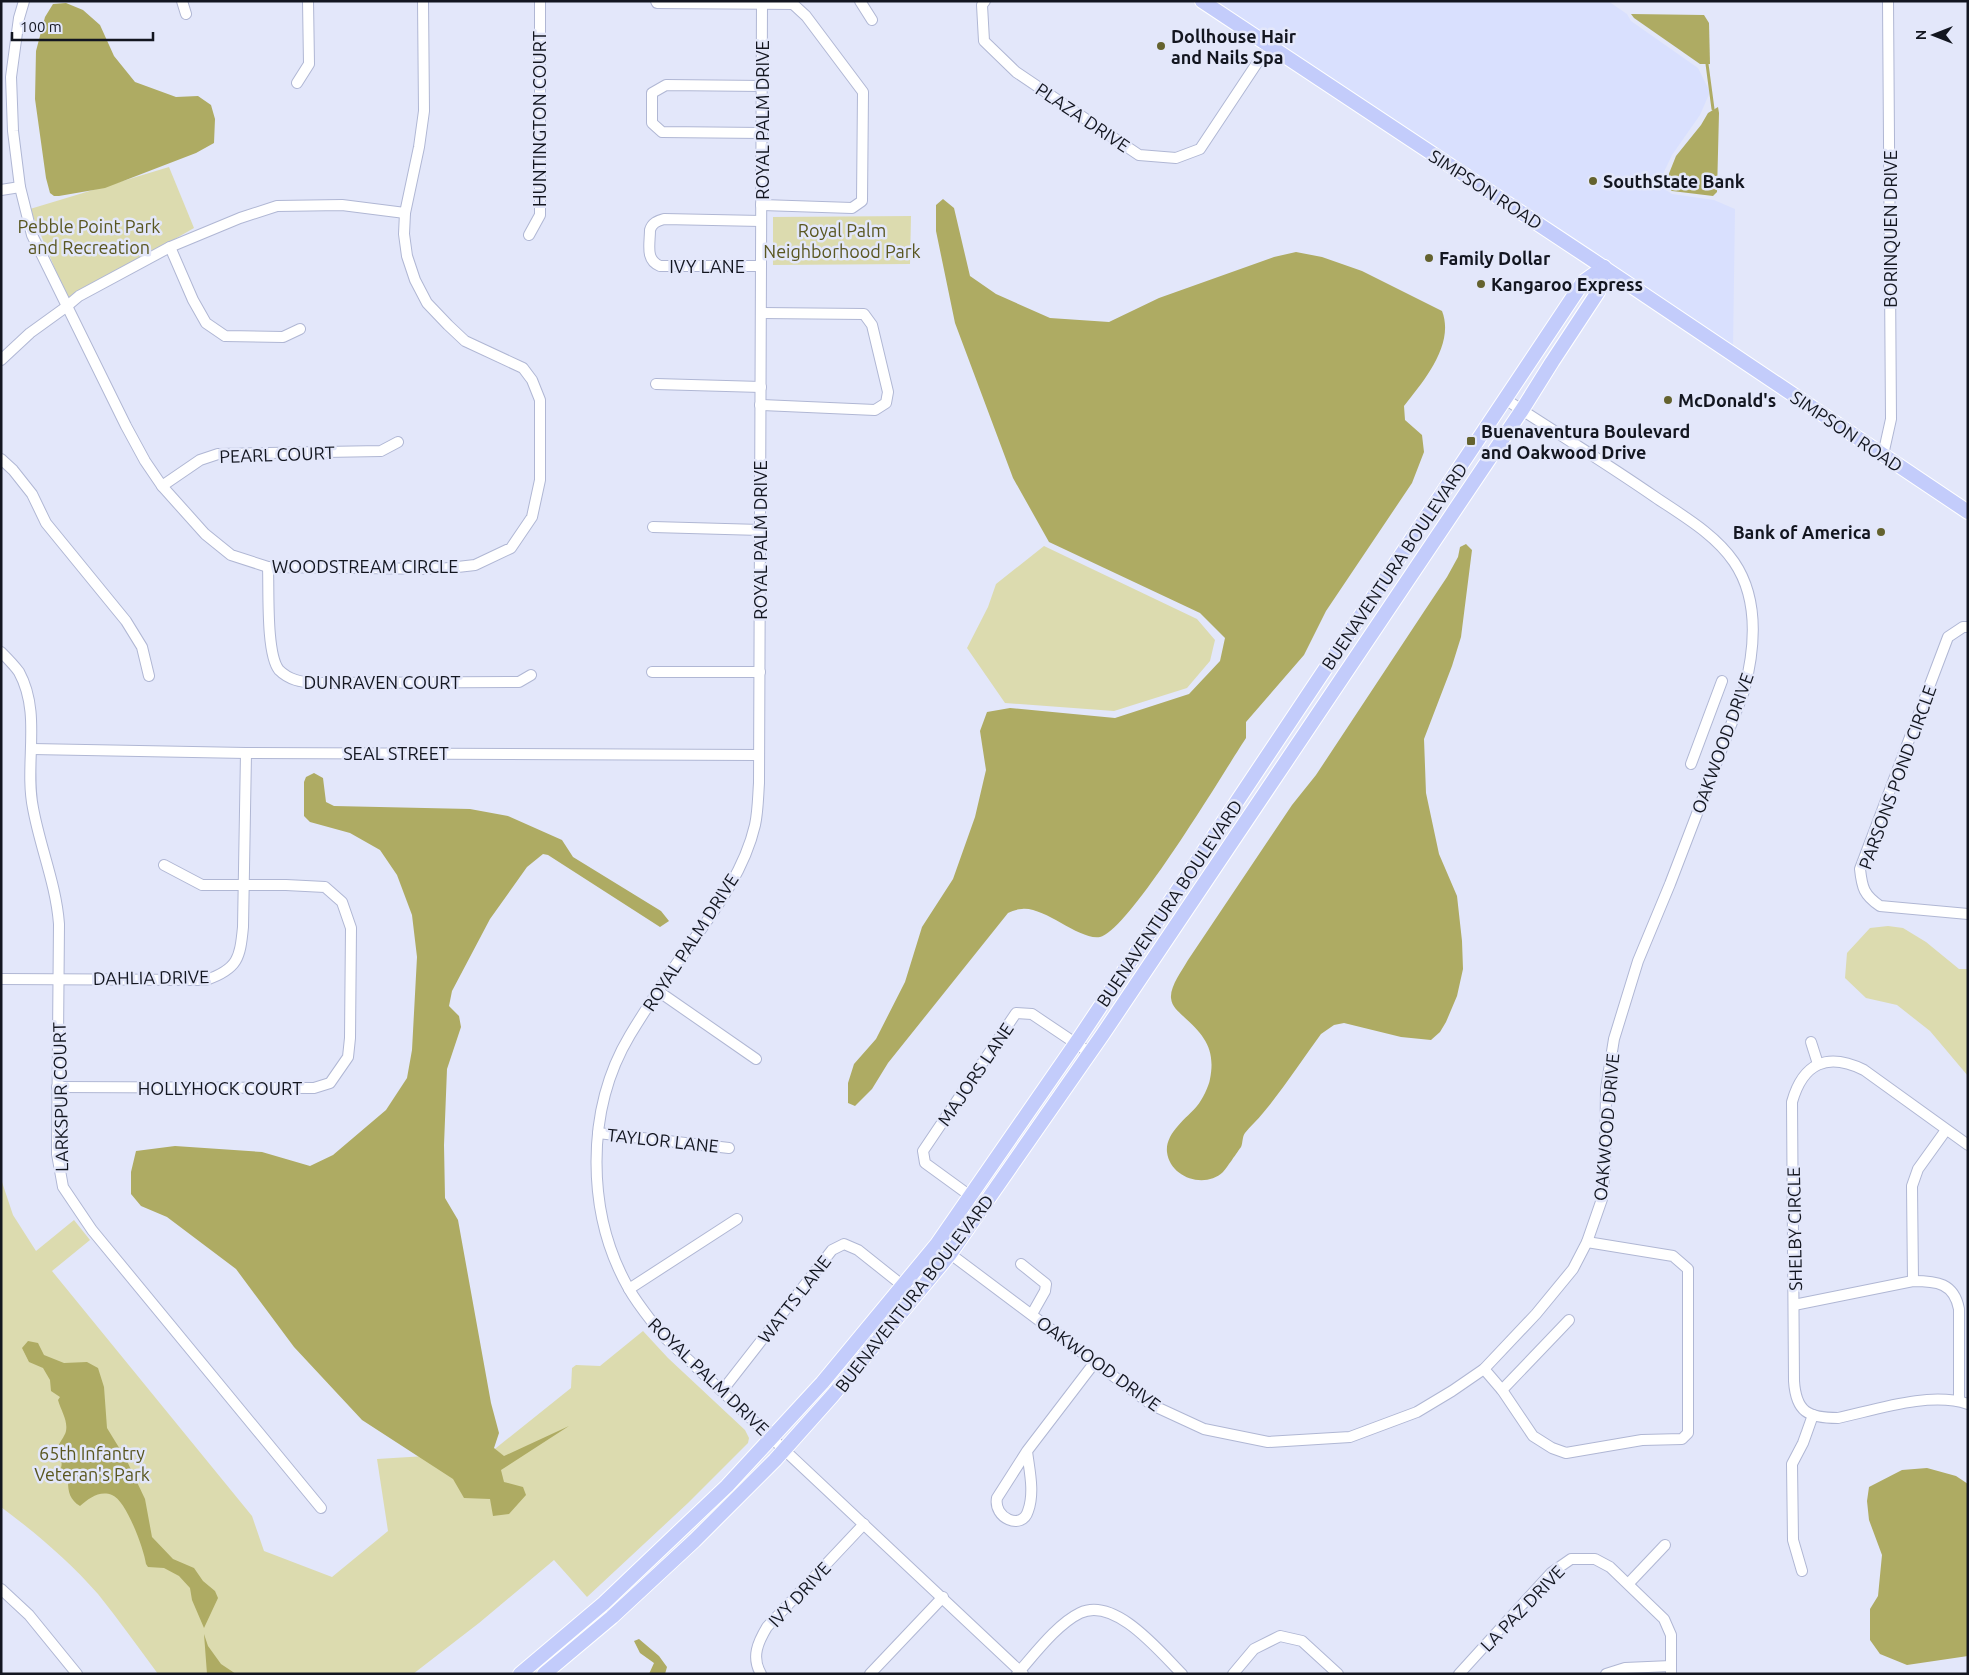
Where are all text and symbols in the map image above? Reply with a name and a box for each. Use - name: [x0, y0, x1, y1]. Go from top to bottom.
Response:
- scale bar: [12, 10, 154, 42]
- north arrow: [1909, 10, 1959, 60]
- text: 100 m: [20, 18, 62, 35]
- place label: Dollhouse Hair and Nails Spa: [1171, 26, 1297, 67]
- text: N: [1913, 30, 1929, 40]
- street label: HUNTINGTON COURT: [529, 31, 549, 207]
- street label: ROYAL PALM DRIVE: [752, 40, 772, 200]
- marker: Dollhouse Hair and Nails Spa: [1155, 40, 1167, 52]
- street label: PLAZA DRIVE: [1032, 78, 1134, 156]
- street label: SIMPSON ROAD: [1426, 145, 1546, 233]
- street label: BORINQUEN DRIVE: [1880, 150, 1901, 308]
- place label: SouthState Bank: [1603, 171, 1745, 191]
- marker: SouthState Bank: [1587, 175, 1599, 187]
- park label: Pebble Point Park and Recreation: [18, 216, 160, 257]
- park label: Royal Palm Neighborhood Park: [763, 220, 921, 261]
- place label: Family Dollar: [1439, 248, 1551, 268]
- marker: Family Dollar: [1423, 252, 1435, 264]
- street label: IVY LANE: [669, 256, 745, 276]
- place label: Kangaroo Express: [1491, 274, 1643, 294]
- marker: Kangaroo Express: [1475, 278, 1487, 290]
- street label: SIMPSON ROAD: [1787, 386, 1907, 476]
- place label: McDonald's: [1678, 390, 1776, 410]
- marker: McDonald's: [1662, 394, 1674, 406]
- place label: Buenaventura Boulevard and Oakwood Drive: [1481, 421, 1690, 462]
- marker: Buenaventura Boulevard and Oakwood Drive: [1465, 435, 1477, 447]
- street label: PEARL COURT: [219, 442, 335, 466]
- street label: BUENAVENTURA BOULEVARD: [1317, 459, 1471, 673]
- street label: ROYAL PALM DRIVE: [750, 460, 770, 620]
- place label: Bank of America: [1733, 522, 1871, 542]
- marker: Bank of America: [1875, 526, 1887, 538]
- street label: WOODSTREAM CIRCLE: [272, 556, 458, 576]
- street label: OAKWOOD DRIVE: [1687, 670, 1757, 816]
- street label: DUNRAVEN COURT: [303, 672, 461, 692]
- street label: PARSONS POND CIRCLE: [1854, 682, 1940, 872]
- street label: SEAL STREET: [343, 743, 449, 763]
- street label: BUENAVENTURA BOULEVARD: [1092, 796, 1246, 1010]
- street label: ROYAL PALM DRIVE: [638, 870, 742, 1014]
- street label: DAHLIA DRIVE: [93, 966, 209, 988]
- street label: MAJORS LANE: [933, 1019, 1017, 1129]
- street label: LARKSPUR COURT: [49, 1022, 71, 1172]
- street label: OAKWOOD DRIVE: [1590, 1052, 1622, 1202]
- street label: HOLLYHOCK COURT: [138, 1078, 302, 1098]
- street label: TAYLOR LANE: [606, 1124, 720, 1156]
- street label: SHELBY CIRCLE: [1783, 1167, 1805, 1291]
- street label: BUENAVENTURA BOULEVARD: [831, 1190, 997, 1396]
- street label: WATTS LANE: [754, 1251, 834, 1347]
- street label: OAKWOOD DRIVE: [1033, 1311, 1165, 1415]
- street label: ROYAL PALM DRIVE: [645, 1313, 773, 1439]
- park label: 65th Infantry Veteran's Park: [34, 1443, 150, 1484]
- street label: IVY DRIVE: [764, 1557, 834, 1631]
- street label: LA PAZ DRIVE: [1476, 1561, 1568, 1655]

